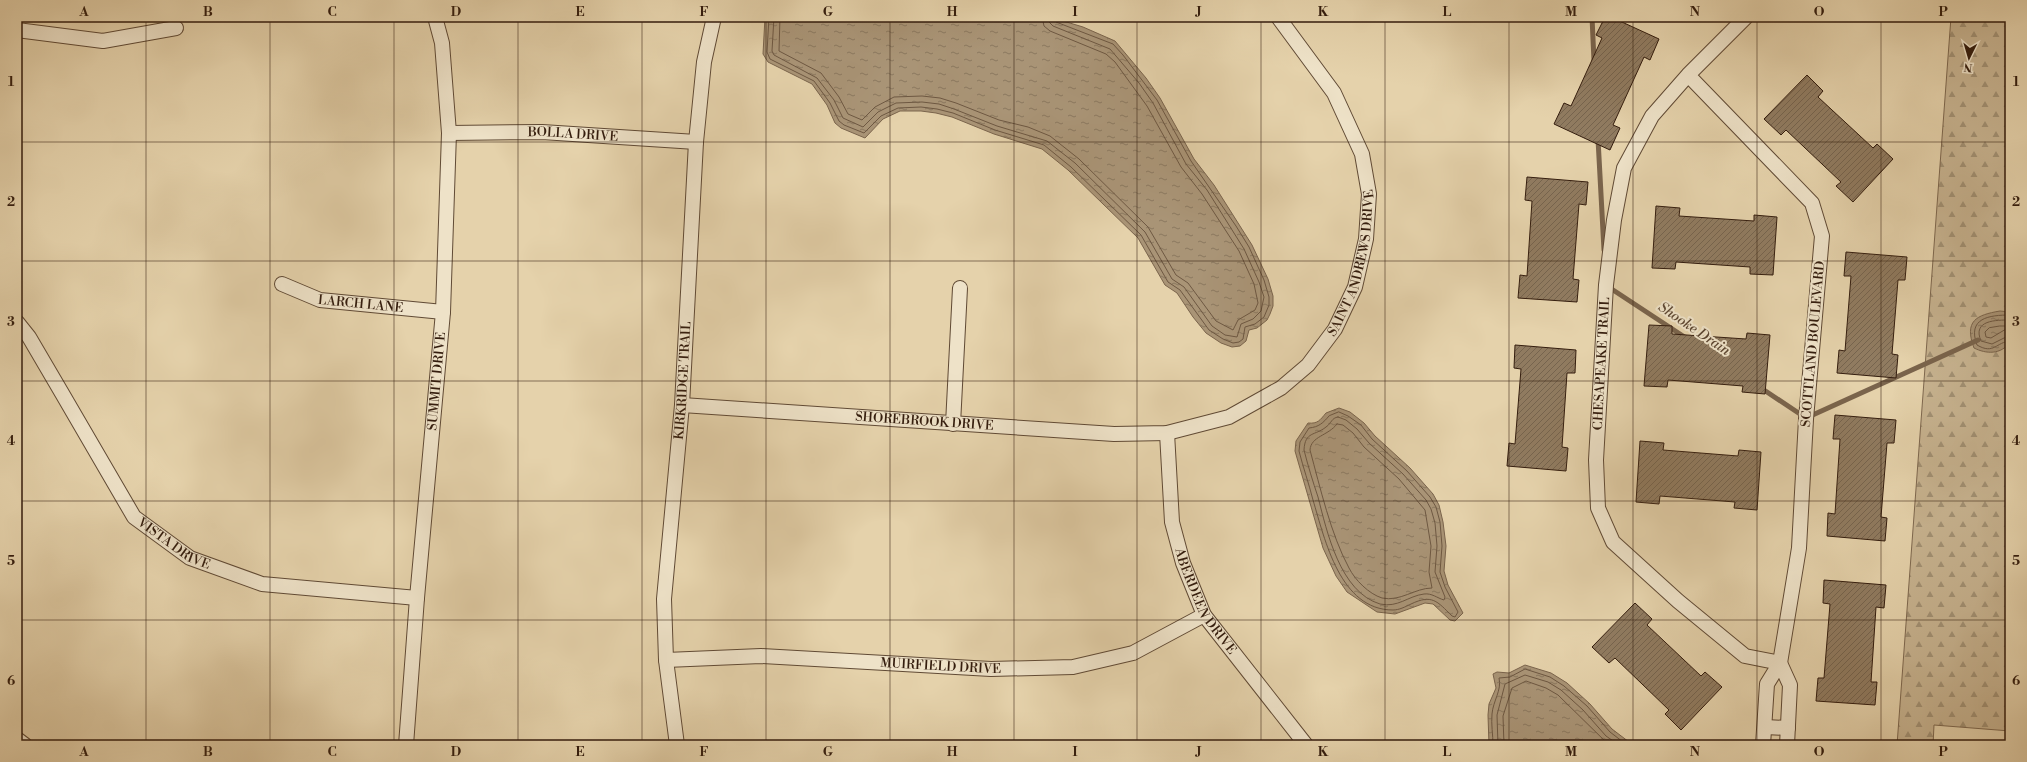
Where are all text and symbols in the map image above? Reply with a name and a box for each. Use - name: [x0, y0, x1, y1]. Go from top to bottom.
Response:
- text: A: [78, 4, 89, 20]
- text: B: [203, 4, 213, 20]
- text: C: [327, 4, 337, 20]
- text: D: [451, 4, 461, 20]
- text: E: [575, 4, 585, 20]
- text: F: [699, 4, 709, 20]
- text: G: [823, 4, 834, 20]
- text: H: [947, 4, 958, 20]
- text: I: [1072, 4, 1078, 20]
- text: J: [1194, 4, 1202, 20]
- text: K: [1318, 4, 1329, 20]
- text: L: [1443, 4, 1452, 20]
- text: M: [1565, 4, 1577, 20]
- text: N: [1690, 4, 1701, 20]
- text: O: [1814, 4, 1825, 20]
- text: P: [1938, 4, 1948, 20]
- north arrow: [1949, 38, 1989, 78]
- text: N: [1963, 60, 1973, 74]
- text: 1: [8, 74, 15, 90]
- text: 1: [2013, 74, 2020, 90]
- street label: BOLLA DRIVE: [527, 124, 619, 145]
- street label: SAINT ANDREWS DRIVE: [1324, 188, 1378, 340]
- text: 2: [7, 194, 15, 210]
- text: 2: [2012, 194, 2020, 210]
- street label: SCOTTLAND BOULEVARD: [1798, 260, 1828, 428]
- street label: LARCH LANE: [317, 292, 404, 316]
- street label: CHESAPEAKE TRAIL: [1590, 296, 1613, 431]
- water label: Shooke Drain: [1654, 298, 1734, 360]
- text: 3: [7, 314, 15, 330]
- text: 3: [2012, 314, 2020, 330]
- street label: KIRKRIDGE TRAIL: [671, 321, 694, 440]
- street label: SUMMIT DRIVE: [424, 331, 449, 431]
- street label: SHOREBROOK DRIVE: [855, 409, 994, 434]
- text: 4: [7, 433, 16, 449]
- text: 4: [2012, 433, 2021, 449]
- street label: VISTA DRIVE: [134, 514, 213, 573]
- street label: ABERDEEN DRIVE: [1171, 545, 1240, 657]
- text: 5: [7, 553, 15, 569]
- text: 5: [2012, 553, 2020, 569]
- street label: MUIRFIELD DRIVE: [880, 655, 1001, 677]
- text: 6: [7, 673, 15, 689]
- text: 6: [2012, 673, 2020, 689]
- text: A: [78, 744, 89, 760]
- text: B: [203, 744, 213, 760]
- text: C: [327, 744, 337, 760]
- text: D: [451, 744, 461, 760]
- text: E: [575, 744, 585, 760]
- text: F: [699, 744, 709, 760]
- text: G: [823, 744, 834, 760]
- text: H: [947, 744, 958, 760]
- text: I: [1072, 744, 1078, 760]
- text: J: [1194, 744, 1202, 760]
- text: K: [1318, 744, 1329, 760]
- text: L: [1443, 744, 1452, 760]
- text: M: [1565, 744, 1577, 760]
- text: N: [1690, 744, 1701, 760]
- text: O: [1814, 744, 1825, 760]
- text: P: [1938, 744, 1948, 760]

